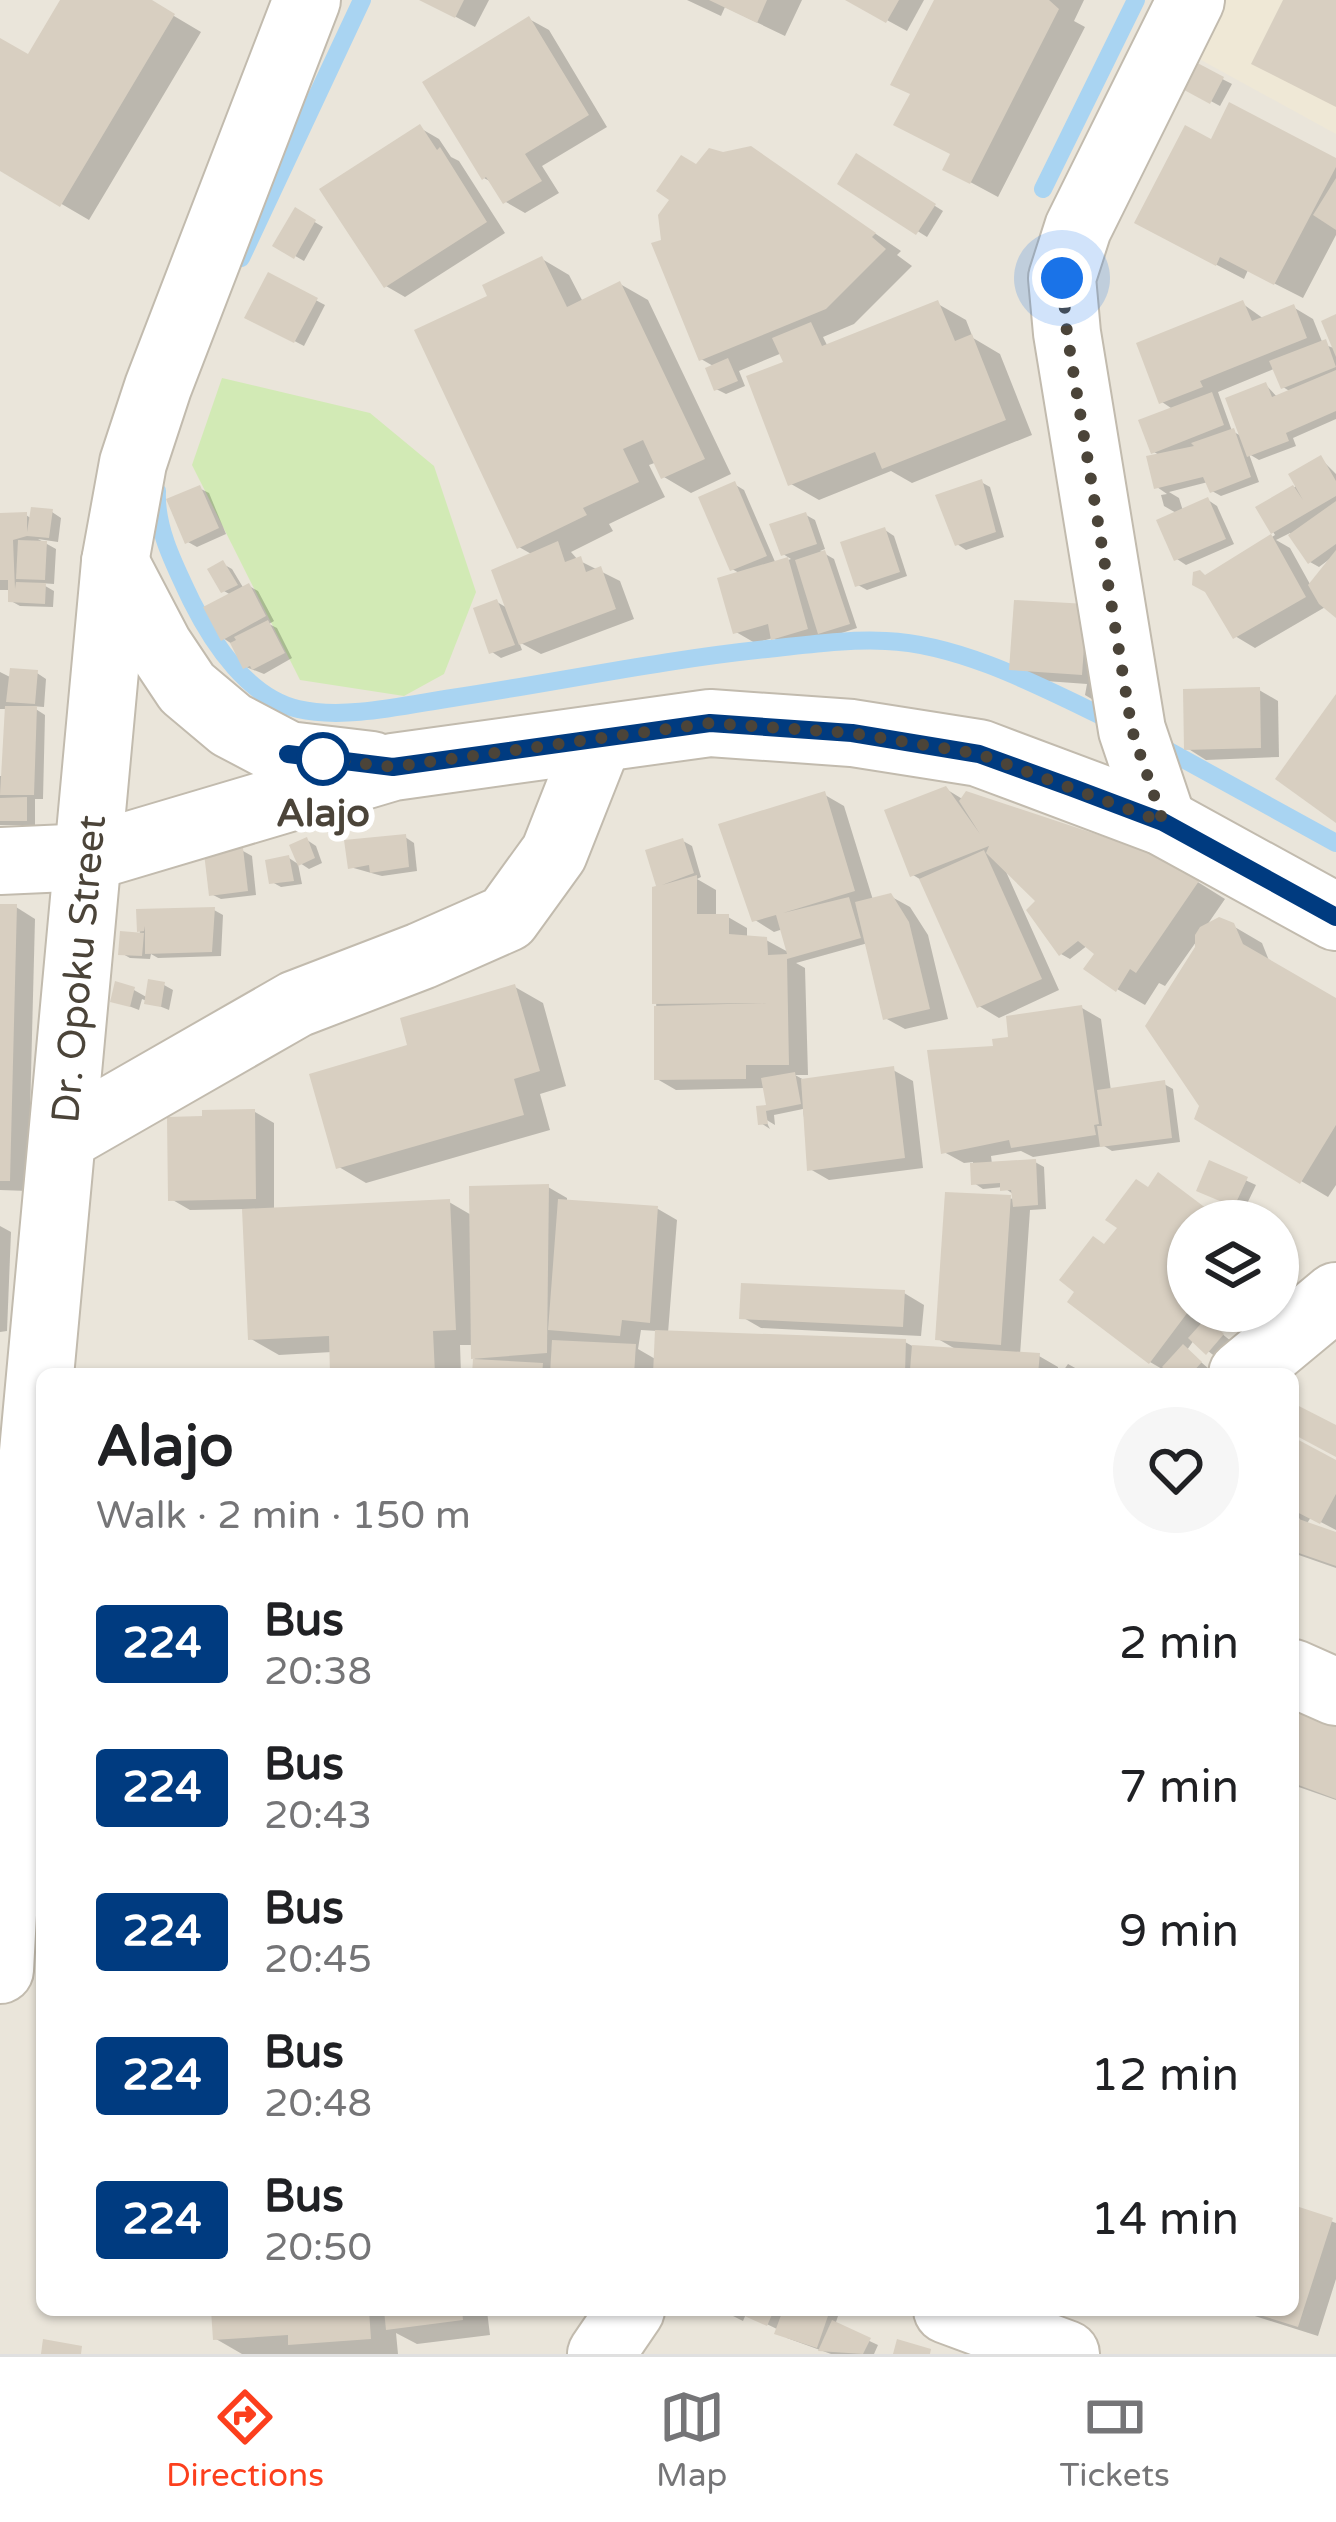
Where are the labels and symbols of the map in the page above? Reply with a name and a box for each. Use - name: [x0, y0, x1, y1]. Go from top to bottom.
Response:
- your location: [1032, 248, 1092, 308]
- marker: Alajo: [298, 734, 348, 784]
- place label: Alajo: [276, 790, 370, 837]
- street label: Dr. Opoku Street: [42, 813, 116, 1125]

